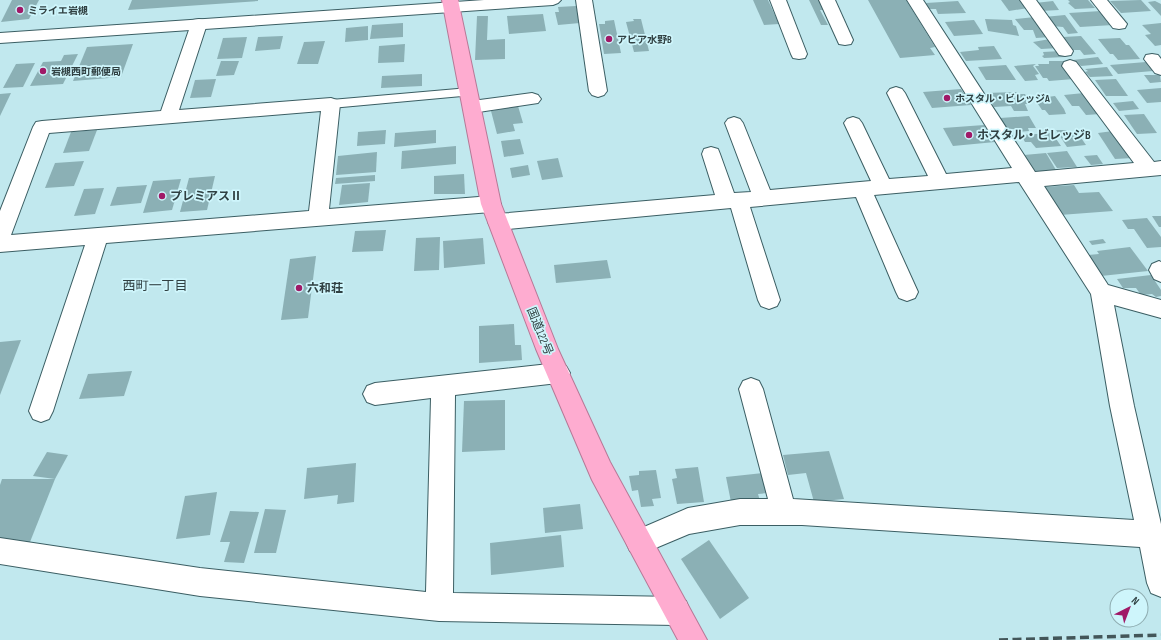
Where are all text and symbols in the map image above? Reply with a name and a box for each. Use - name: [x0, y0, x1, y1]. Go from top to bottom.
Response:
- marker: ミライエ岩槻: [15, 5, 25, 15]
- place label: ミライエ岩槻: [28, 5, 88, 17]
- marker: アピア水野B: [604, 34, 614, 44]
- place label: アピア水野B: [617, 34, 672, 46]
- marker: 岩槻西町郵便局: [38, 66, 48, 76]
- place label: 岩槻西町郵便局: [51, 66, 121, 78]
- marker: ホスタル・ビレッジA: [942, 93, 952, 103]
- place label: ホスタル・ビレッジA: [955, 93, 1050, 105]
- place label: ホスタル・ビレッジB: [977, 128, 1091, 143]
- marker: ホスタル・ビレッジB: [964, 130, 974, 140]
- place label: プレミアスⅡ: [170, 189, 242, 204]
- marker: プレミアスⅡ: [157, 191, 167, 201]
- district label: 西町一丁目: [122, 278, 188, 294]
- place label: 六和荘: [307, 281, 343, 296]
- marker: 六和荘: [294, 283, 304, 293]
- street label: 国道122号: [523, 305, 556, 357]
- north arrow: [1109, 588, 1149, 628]
- text: N: [1129, 594, 1142, 608]

